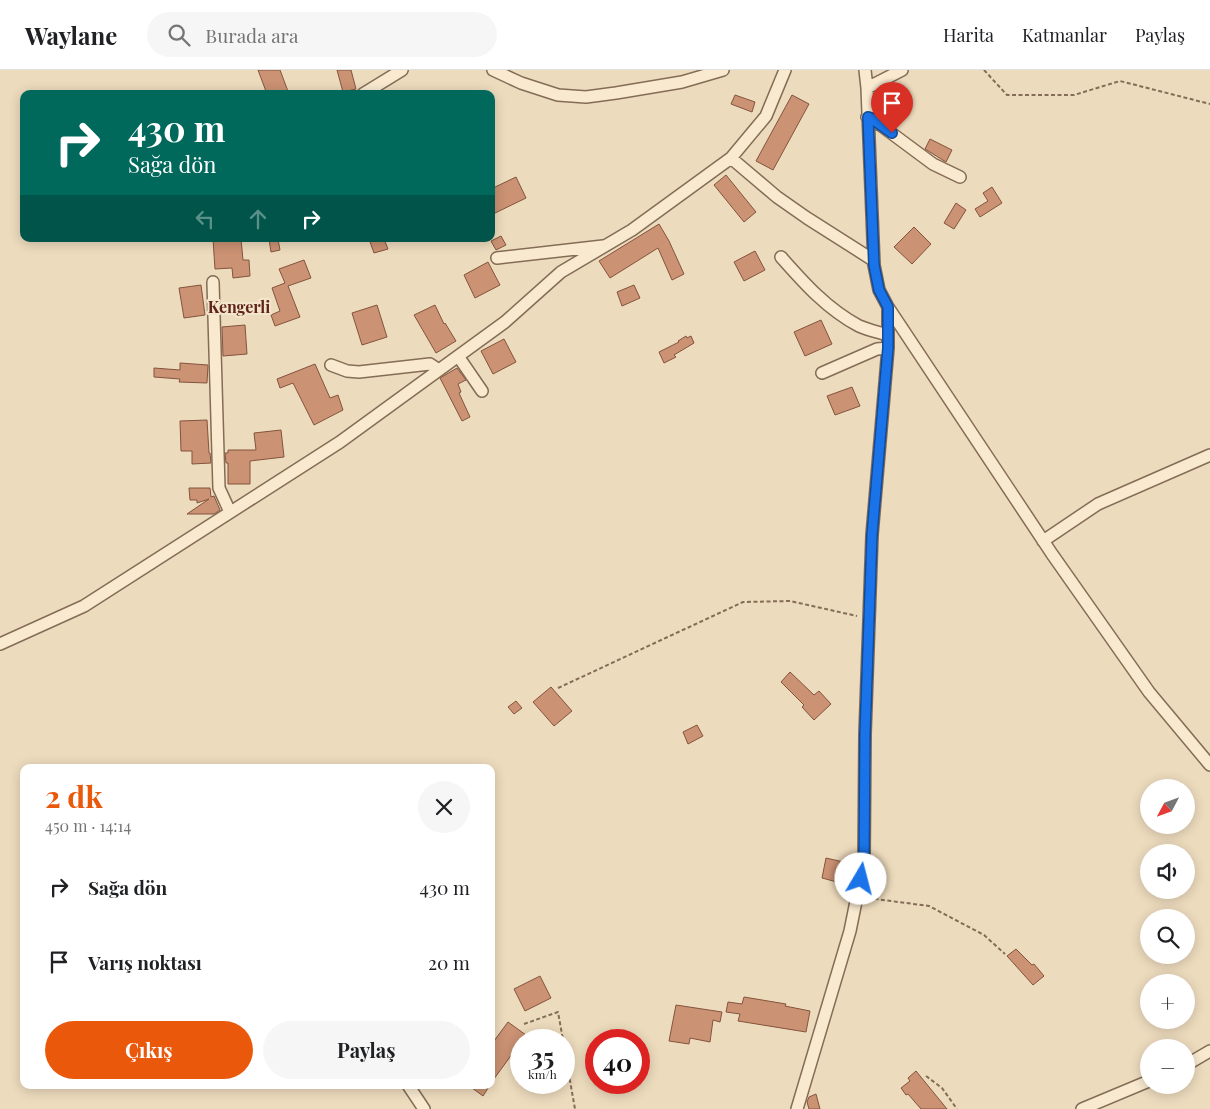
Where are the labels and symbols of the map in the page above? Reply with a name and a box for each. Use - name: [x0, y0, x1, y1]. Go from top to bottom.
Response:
- pin: [871, 82, 913, 133]
- district label: Kengerli: [208, 296, 270, 317]
- north arrow: [1140, 779, 1195, 834]
- position arrow: [834, 852, 886, 904]
- speed limit sign: 40: [585, 1029, 650, 1094]

